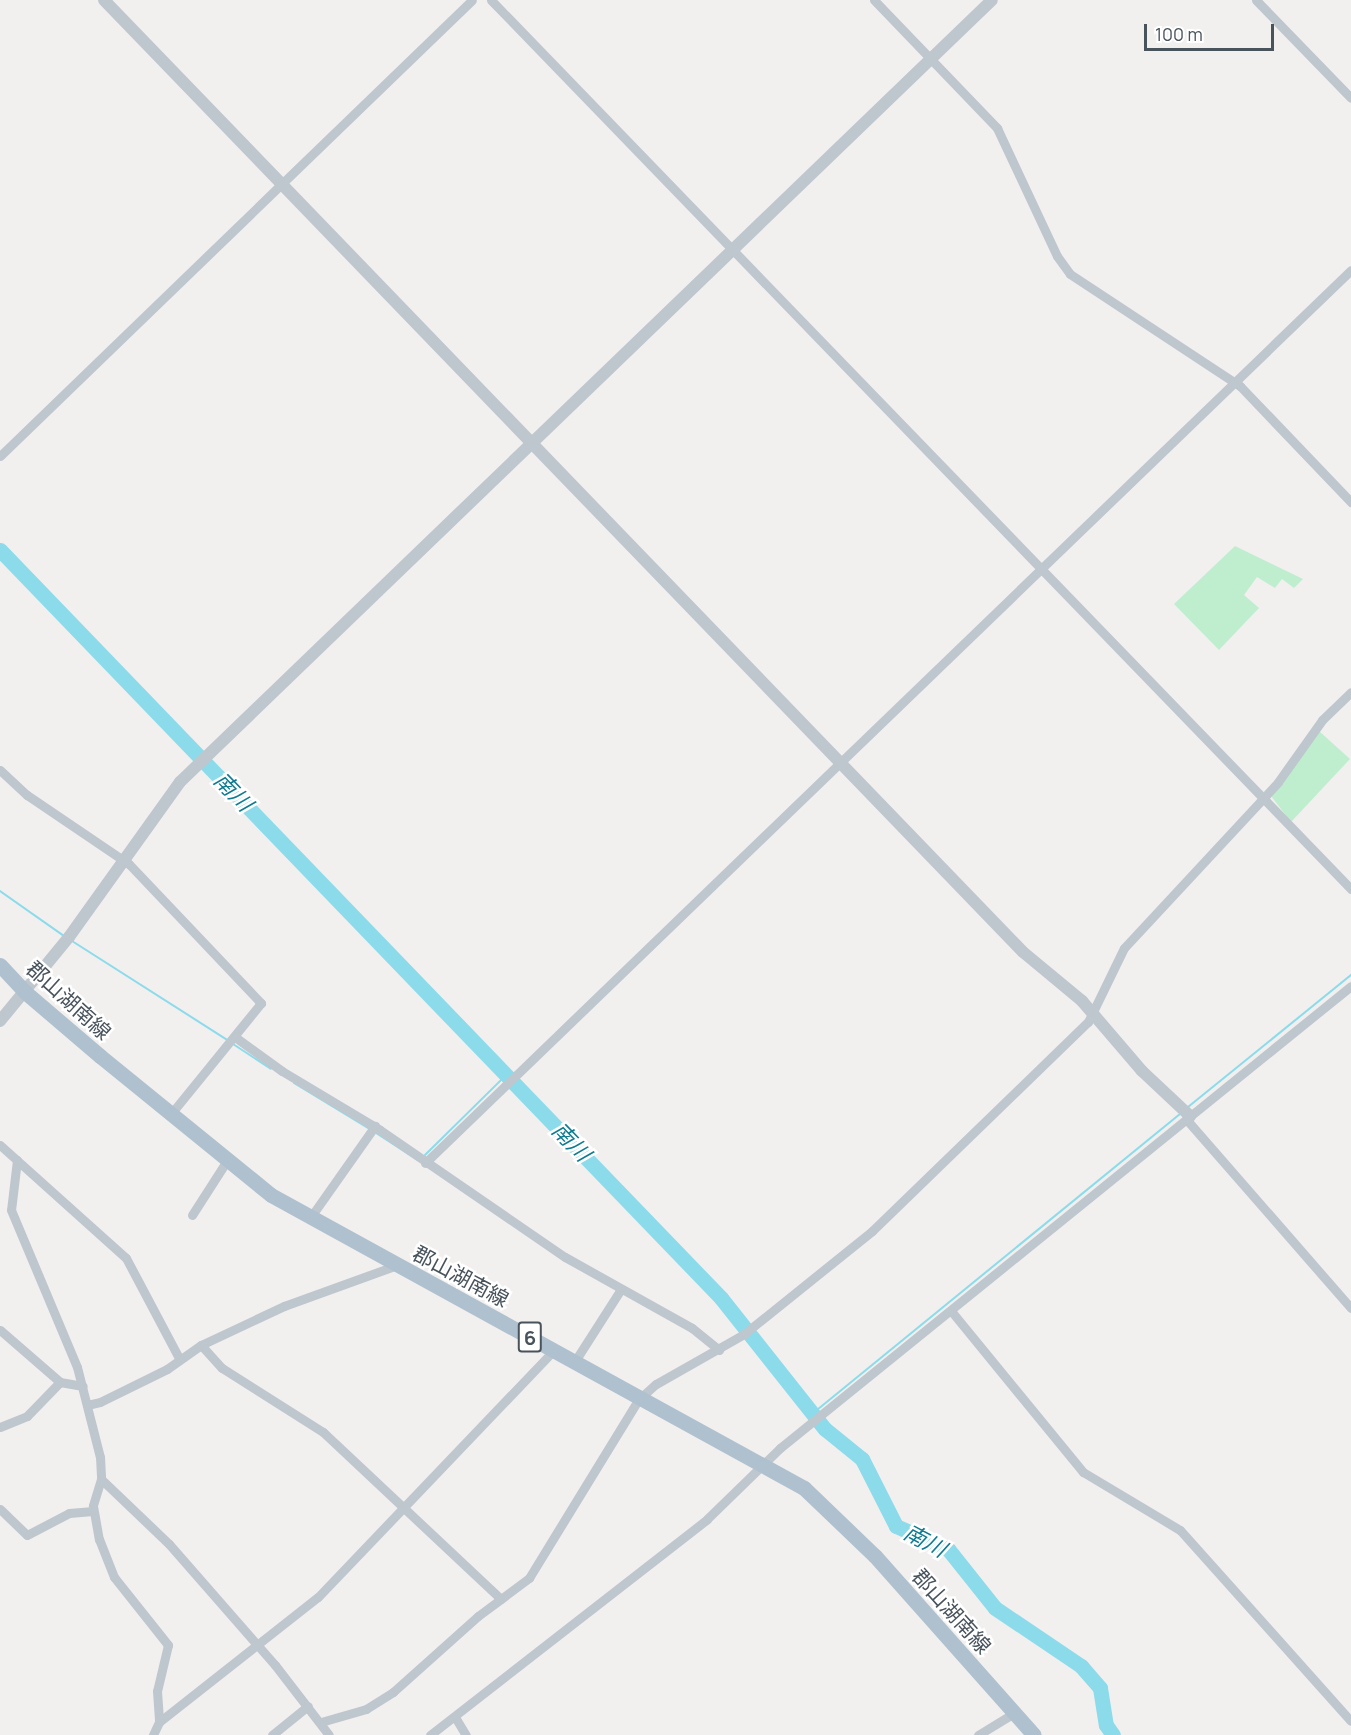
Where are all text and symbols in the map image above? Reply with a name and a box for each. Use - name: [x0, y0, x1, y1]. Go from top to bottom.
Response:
- scale bar: [1147, 12, 1278, 50]
- text: 100 m: [1155, 22, 1203, 46]
- water label: 南川: [208, 767, 258, 817]
- street label: 郡山湖南線: [22, 956, 116, 1044]
- water label: 南川: [546, 1117, 596, 1167]
- street label: 郡山湖南線: [409, 1240, 513, 1312]
- road number: 6: [516, 1320, 544, 1354]
- water label: 南川: [899, 1519, 951, 1563]
- street label: 郡山湖南線: [908, 1564, 996, 1658]

